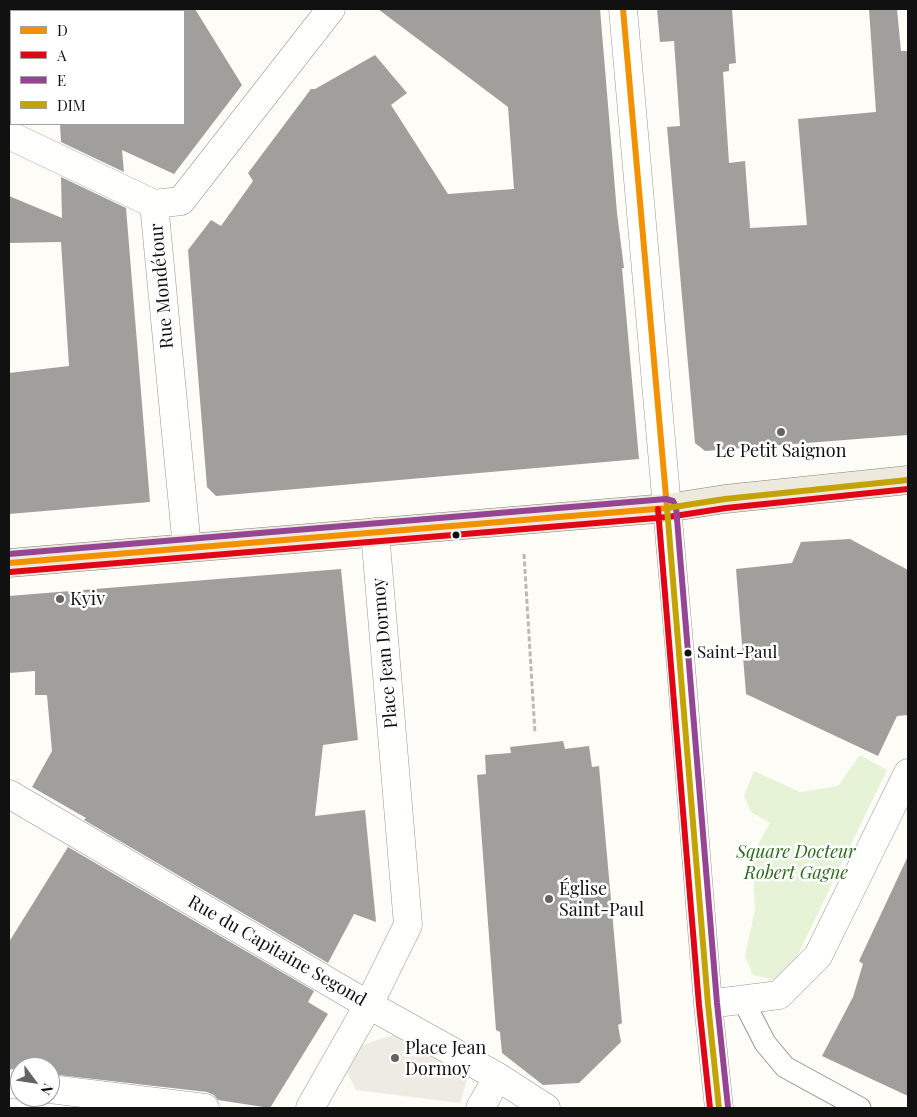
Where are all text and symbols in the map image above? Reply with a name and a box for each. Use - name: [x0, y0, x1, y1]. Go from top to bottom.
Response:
- legend: [10, 10, 185, 125]
- text: D: [57, 20, 68, 40]
- text: A: [57, 45, 66, 65]
- text: E: [57, 70, 66, 90]
- text: DIM: [57, 95, 86, 115]
- street label: Rue Mondétour: [146, 222, 178, 350]
- marker: Le Petit Saignon: [775, 426, 787, 438]
- place label: Le Petit Saignon: [716, 440, 846, 462]
- unlabelled marker: [451, 530, 461, 540]
- street label: Place Jean Dormoy: [368, 577, 402, 729]
- place label: Kyiv: [70, 588, 105, 610]
- marker: Kyiv: [54, 593, 66, 605]
- place label: Saint-Paul: [697, 643, 777, 663]
- marker: Saint-Paul: [683, 648, 693, 658]
- park label: Square Docteur Robert Gagne: [736, 841, 856, 884]
- place label: Église Saint-Paul: [559, 878, 644, 921]
- street label: Rue du Capitaine Segond: [184, 891, 370, 1011]
- marker: Église Saint-Paul: [543, 893, 555, 905]
- place label: Place Jean Dormoy: [405, 1037, 486, 1080]
- marker: Place Jean Dormoy: [389, 1052, 401, 1064]
- north arrow: [10, 1057, 60, 1107]
- text: N: [37, 1080, 58, 1099]

